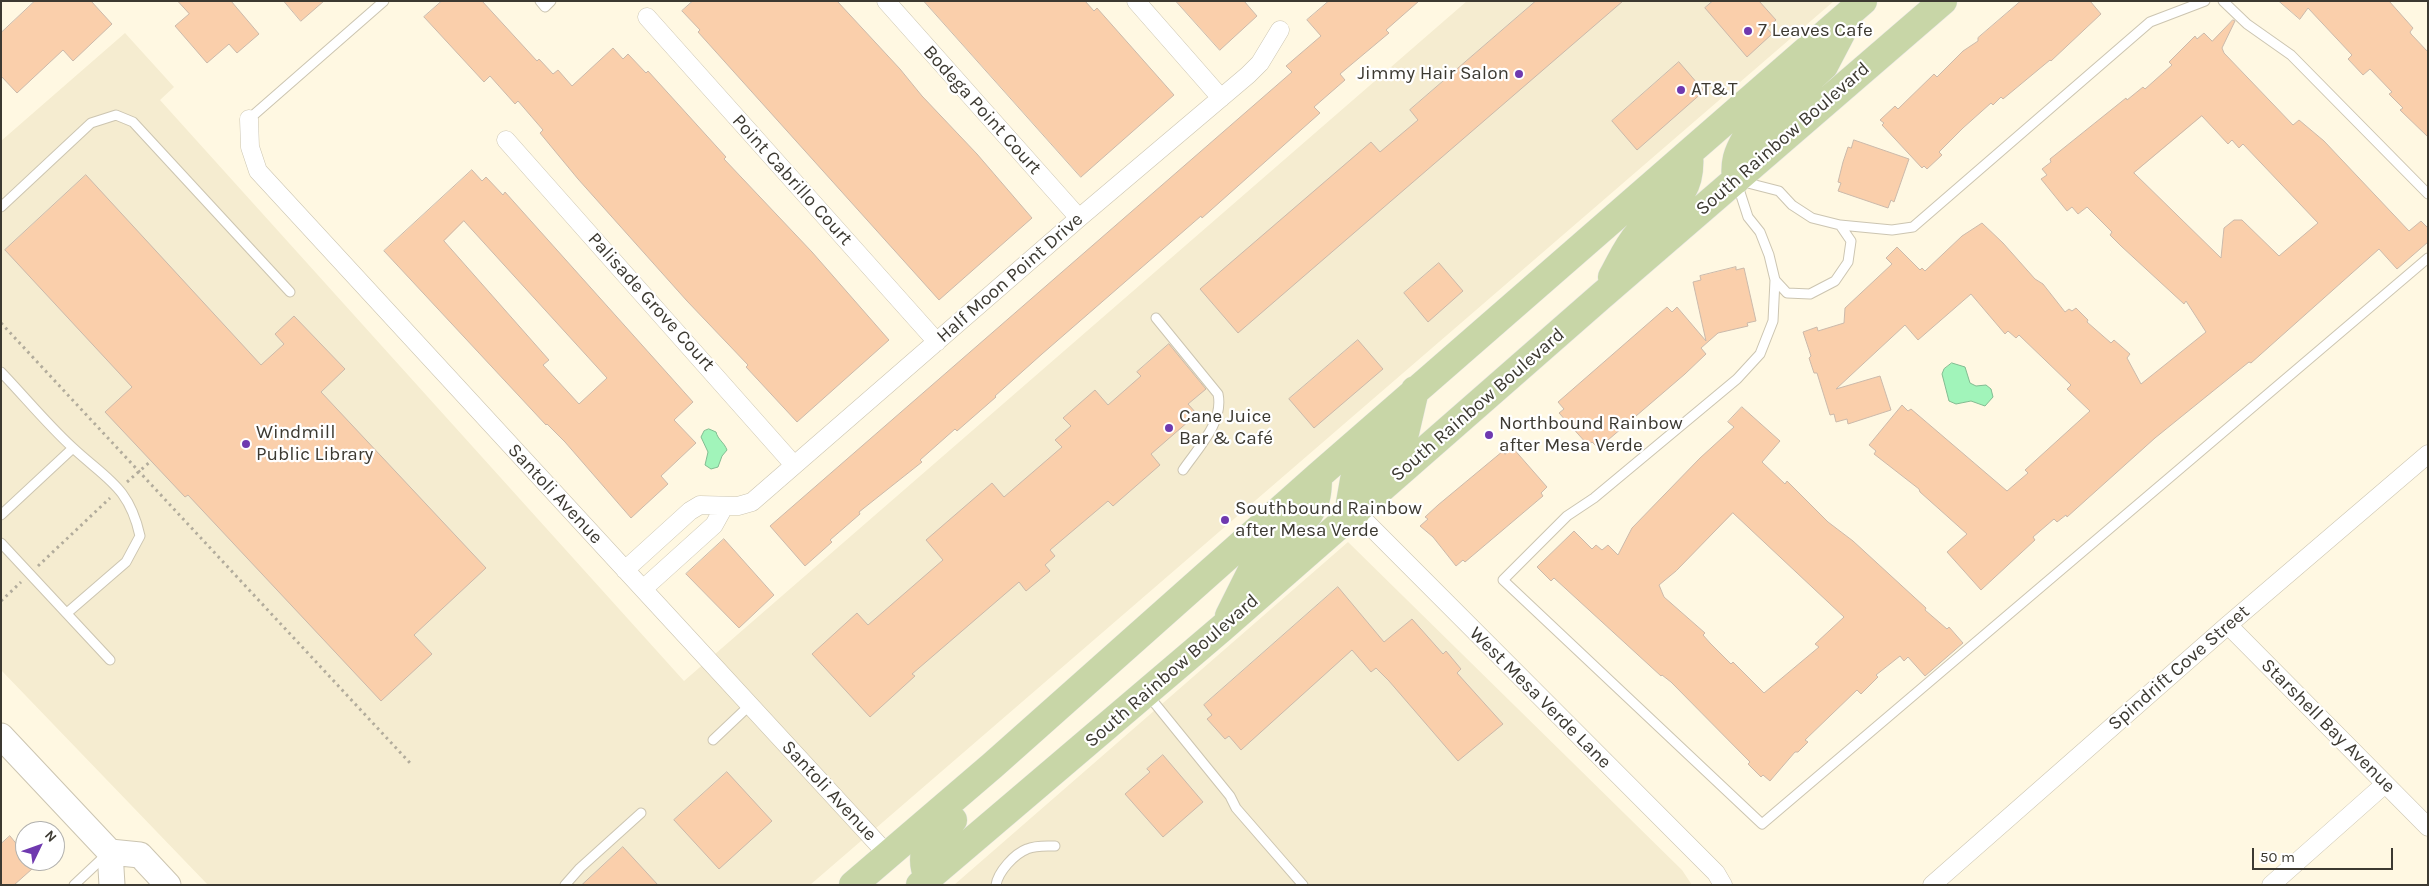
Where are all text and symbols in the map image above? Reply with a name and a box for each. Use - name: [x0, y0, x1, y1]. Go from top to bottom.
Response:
- place label: 7 Leaves Cafe: [1758, 20, 1873, 42]
- marker: 7 Leaves Cafe: [1742, 25, 1754, 37]
- street label: Bodega Point Court: [918, 41, 1046, 179]
- street label: South Rainbow Boulevard: [1692, 57, 1874, 221]
- place label: Jimmy Hair Salon: [1357, 63, 1509, 85]
- marker: Jimmy Hair Salon: [1513, 68, 1525, 80]
- place label: AT&T: [1691, 79, 1738, 101]
- marker: AT&T: [1675, 84, 1687, 96]
- street label: Point Cabrillo Court: [727, 110, 857, 250]
- street label: Half Moon Point Drive: [932, 208, 1088, 348]
- street label: Palisade Grove Court: [583, 228, 719, 376]
- street label: South Rainbow Boulevard: [1387, 323, 1569, 487]
- place label: Cane Juice Bar & Café: [1179, 406, 1273, 450]
- place label: Northbound Rainbow after Mesa Verde: [1499, 413, 1683, 457]
- place label: Windmill Public Library: [256, 422, 373, 466]
- marker: Cane Juice Bar & Café: [1163, 422, 1175, 434]
- marker: Northbound Rainbow after Mesa Verde: [1483, 429, 1495, 441]
- marker: Windmill Public Library: [240, 438, 252, 450]
- street label: Santoli Avenue: [503, 439, 607, 549]
- place label: Southbound Rainbow after Mesa Verde: [1235, 498, 1422, 542]
- marker: Southbound Rainbow after Mesa Verde: [1219, 514, 1231, 526]
- street label: South Rainbow Boulevard: [1081, 589, 1263, 753]
- street label: Spindrift Cove Street: [2104, 600, 2254, 736]
- street label: West Mesa Verde Lane: [1464, 622, 1616, 774]
- street label: Starshell Bay Avenue: [2256, 654, 2400, 798]
- street label: Santoli Avenue: [777, 736, 881, 846]
- north arrow: [15, 821, 65, 871]
- text: N: [41, 827, 60, 846]
- scale bar: [2254, 838, 2395, 870]
- text: 50 m: [2260, 848, 2295, 866]

